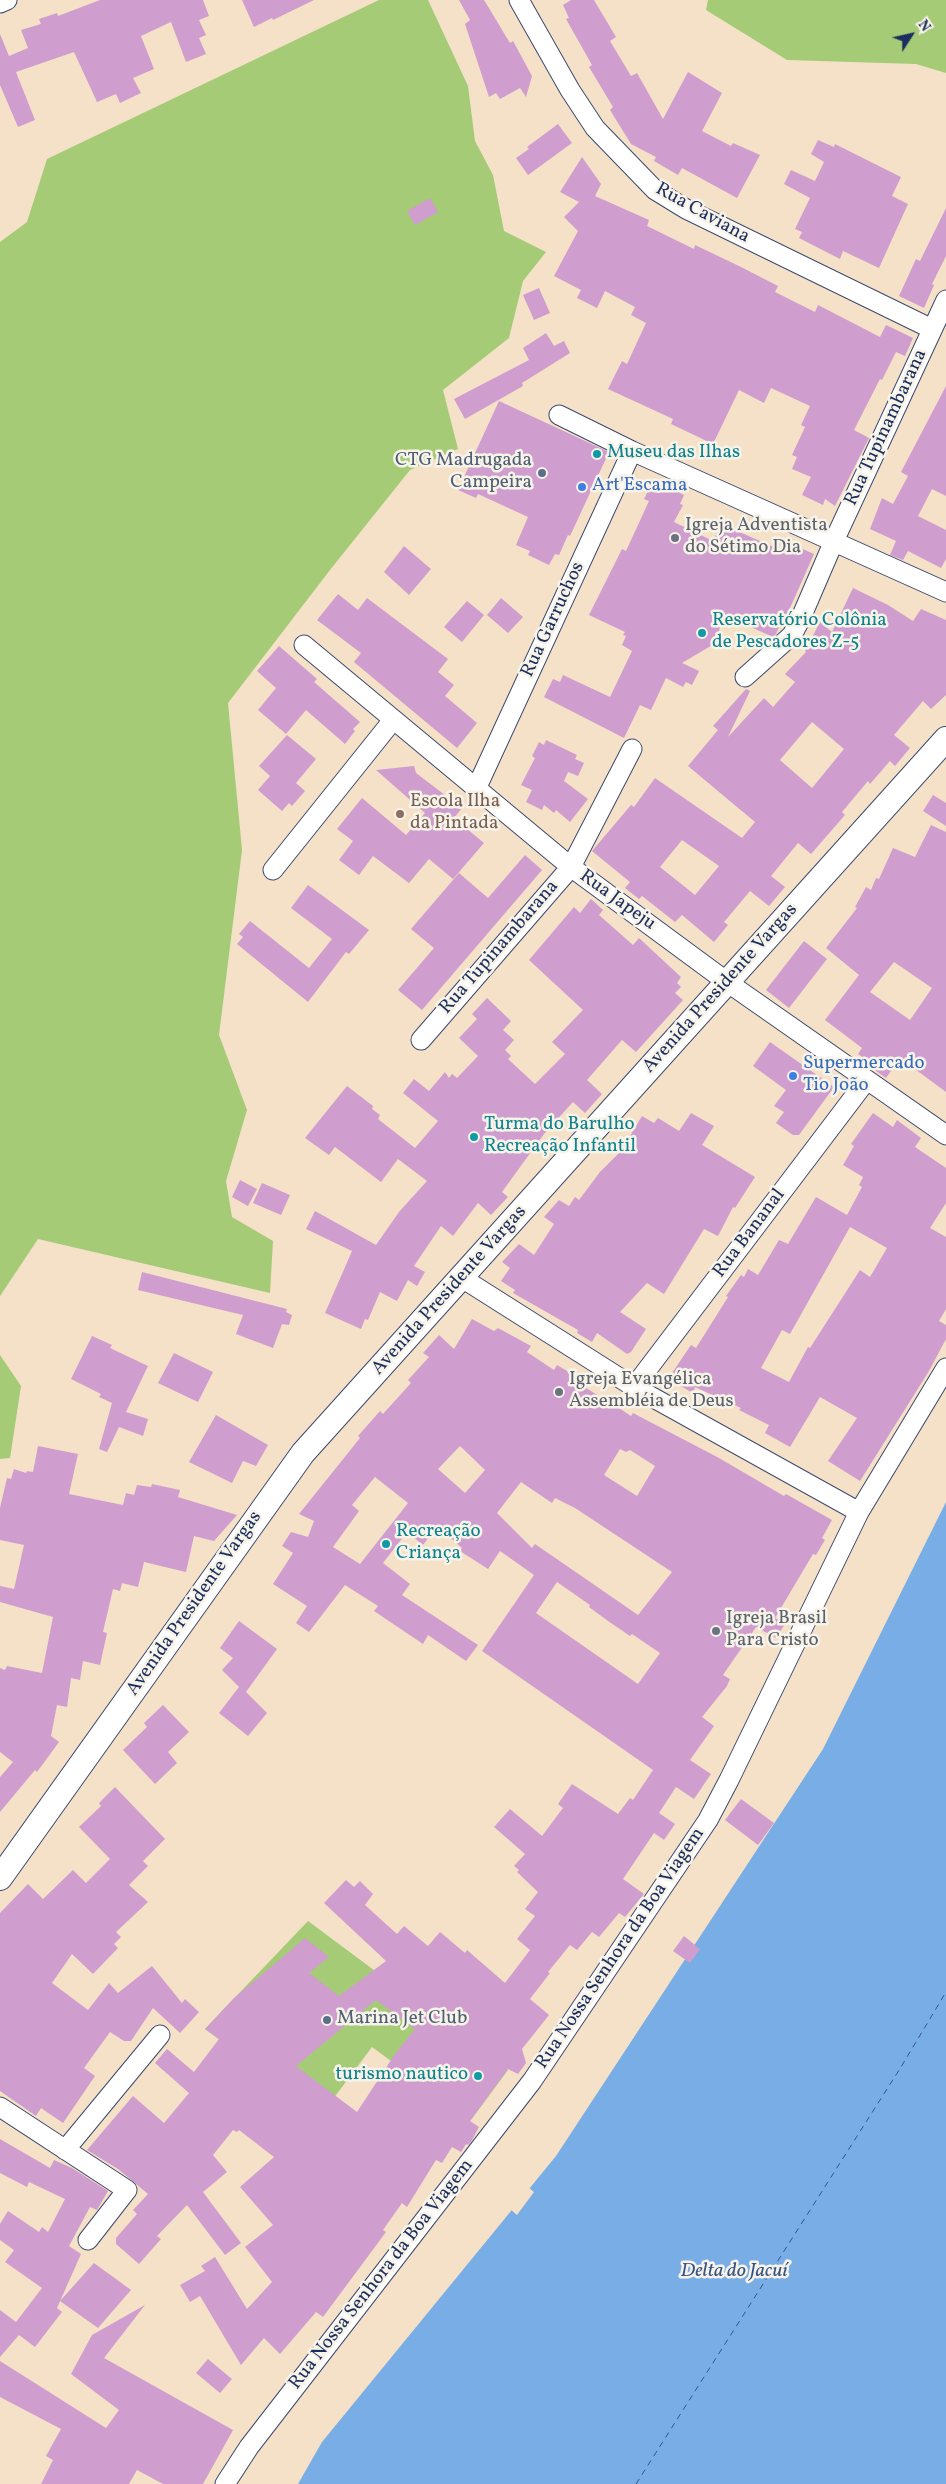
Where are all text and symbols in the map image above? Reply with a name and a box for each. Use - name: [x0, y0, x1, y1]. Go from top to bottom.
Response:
- north arrow: [886, 10, 936, 60]
- text: N: [913, 16, 934, 36]
- street label: Rua Caviana: [651, 179, 753, 249]
- street label: Rua Tupinambarana: [841, 346, 933, 510]
- place label: Museu das Ilhas: [607, 443, 740, 465]
- marker: Museu das Ilhas: [591, 448, 603, 460]
- place label: CTG Madrugada Campeira: [395, 451, 532, 495]
- marker: CTG Madrugada Campeira: [536, 467, 548, 479]
- place label: Art'Escama: [592, 476, 687, 498]
- marker: Art'Escama: [576, 481, 588, 493]
- place label: Igreja Adventista do Sétimo Dia: [685, 516, 828, 560]
- marker: Igreja Adventista do Sétimo Dia: [669, 532, 681, 544]
- street label: Rua Garruchos: [517, 559, 591, 681]
- place label: Reservatório Colônia de Pescadores Z-5: [712, 611, 887, 655]
- marker: Reservatório Colônia de Pescadores Z-5: [696, 627, 708, 639]
- place label: Escola Ilha da Pintada: [410, 792, 500, 836]
- marker: Escola Ilha da Pintada: [394, 808, 406, 820]
- street label: Rua Japeju: [574, 866, 660, 936]
- street label: Rua Tupinambarana: [436, 876, 564, 1020]
- street label: Avenida Presidente Vargas: [639, 899, 803, 1079]
- place label: Supermercado Tio João: [803, 1054, 925, 1098]
- marker: Supermercado Tio João: [787, 1070, 799, 1082]
- place label: Turma do Barulho Recreação Infantil: [484, 1115, 636, 1159]
- marker: Turma do Barulho Recreação Infantil: [468, 1131, 480, 1143]
- street label: Rua Bananal: [709, 1185, 791, 1283]
- street label: Avenida Presidente Vargas: [368, 1201, 532, 1381]
- place label: Igreja Evangélica Assembléia de Deus: [569, 1370, 734, 1414]
- marker: Igreja Evangélica Assembléia de Deus: [553, 1386, 565, 1398]
- street label: Avenida Presidente Vargas: [122, 1507, 268, 1701]
- place label: Recreação Criança: [396, 1522, 481, 1566]
- marker: Recreação Criança: [380, 1538, 392, 1550]
- place label: Igreja Brasil Para Cristo: [726, 1609, 827, 1653]
- marker: Igreja Brasil Para Cristo: [710, 1625, 722, 1637]
- street label: Rua Nossa Senhora da Boa Viagem: [532, 1824, 710, 2074]
- place label: Marina Jet Club: [337, 2009, 467, 2031]
- marker: Marina Jet Club: [321, 2014, 333, 2026]
- place label: turismo nautico: [336, 2065, 468, 2087]
- marker: turismo nautico: [472, 2070, 484, 2082]
- street label: Rua Nossa Senhora da Boa Viagem: [285, 2155, 479, 2395]
- water label: Delta do Jacuí: [681, 2260, 787, 2284]

